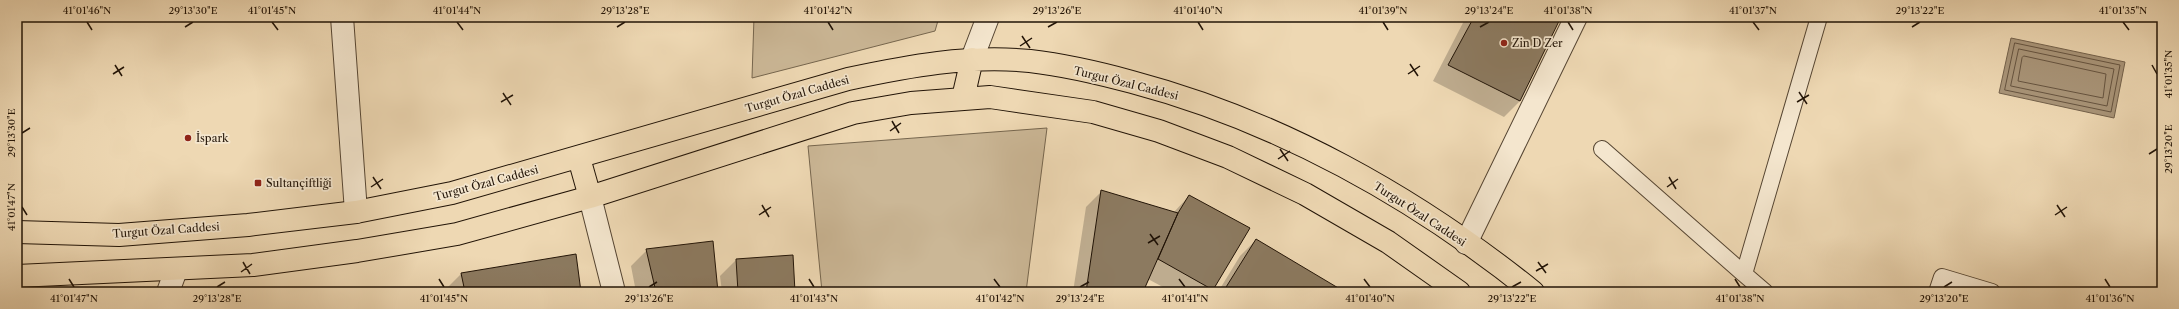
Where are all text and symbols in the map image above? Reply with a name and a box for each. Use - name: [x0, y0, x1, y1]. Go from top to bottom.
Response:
- text: 41°01'46"N: [63, 4, 111, 17]
- text: 29°13'30"E: [168, 4, 218, 17]
- text: 41°01'45"N: [248, 4, 296, 17]
- text: 41°01'44"N: [433, 4, 481, 17]
- text: 29°13'28"E: [600, 4, 650, 17]
- text: 41°01'42"N: [804, 4, 852, 17]
- text: 29°13'26"E: [1033, 4, 1082, 17]
- text: 41°01'40"N: [1173, 4, 1223, 17]
- text: 41°01'39"N: [1358, 4, 1408, 17]
- text: 29°13'24"E: [1465, 4, 1514, 17]
- text: 41°01'38"N: [1543, 4, 1593, 17]
- text: 41°01'37"N: [1729, 4, 1777, 17]
- text: 29°13'22"E: [1896, 4, 1945, 17]
- text: 41°01'35"N: [2099, 4, 2147, 17]
- place label: Zin D Zer: [1512, 36, 1563, 50]
- marker: Zin D Zer: [1499, 38, 1509, 48]
- text: 41°01'35"N: [2162, 50, 2175, 98]
- street label: Turgut Özal Caddesi: [1072, 62, 1181, 103]
- street label: Turgut Özal Caddesi: [743, 71, 851, 116]
- text: 29°13'30"E: [5, 108, 18, 158]
- text: 29°13'20"E: [2162, 124, 2175, 174]
- place label: İspark: [196, 130, 229, 145]
- marker: İspark: [183, 133, 193, 143]
- street label: Turgut Özal Caddesi: [432, 161, 540, 204]
- place label: Sultançiftliği: [266, 176, 332, 190]
- marker: Sultançiftliği: [253, 178, 263, 188]
- street label: Turgut Özal Caddesi: [1371, 178, 1470, 249]
- text: 41°01'47"N: [5, 183, 18, 231]
- street label: Turgut Özal Caddesi: [112, 218, 221, 241]
- text: 41°01'47"N: [50, 292, 98, 305]
- text: 29°13'28"E: [192, 292, 242, 305]
- text: 41°01'45"N: [420, 292, 468, 305]
- text: 29°13'26"E: [625, 292, 674, 305]
- text: 41°01'43"N: [790, 292, 838, 305]
- text: 41°01'42"N: [976, 292, 1024, 305]
- text: 29°13'24"E: [1056, 292, 1105, 305]
- text: 41°01'41"N: [1161, 292, 1209, 305]
- text: 41°01'40"N: [1345, 292, 1395, 305]
- text: 29°13'22"E: [1488, 292, 1537, 305]
- text: 41°01'38"N: [1715, 292, 1765, 305]
- text: 29°13'20"E: [1919, 292, 1969, 305]
- text: 41°01'36"N: [2086, 292, 2134, 305]

